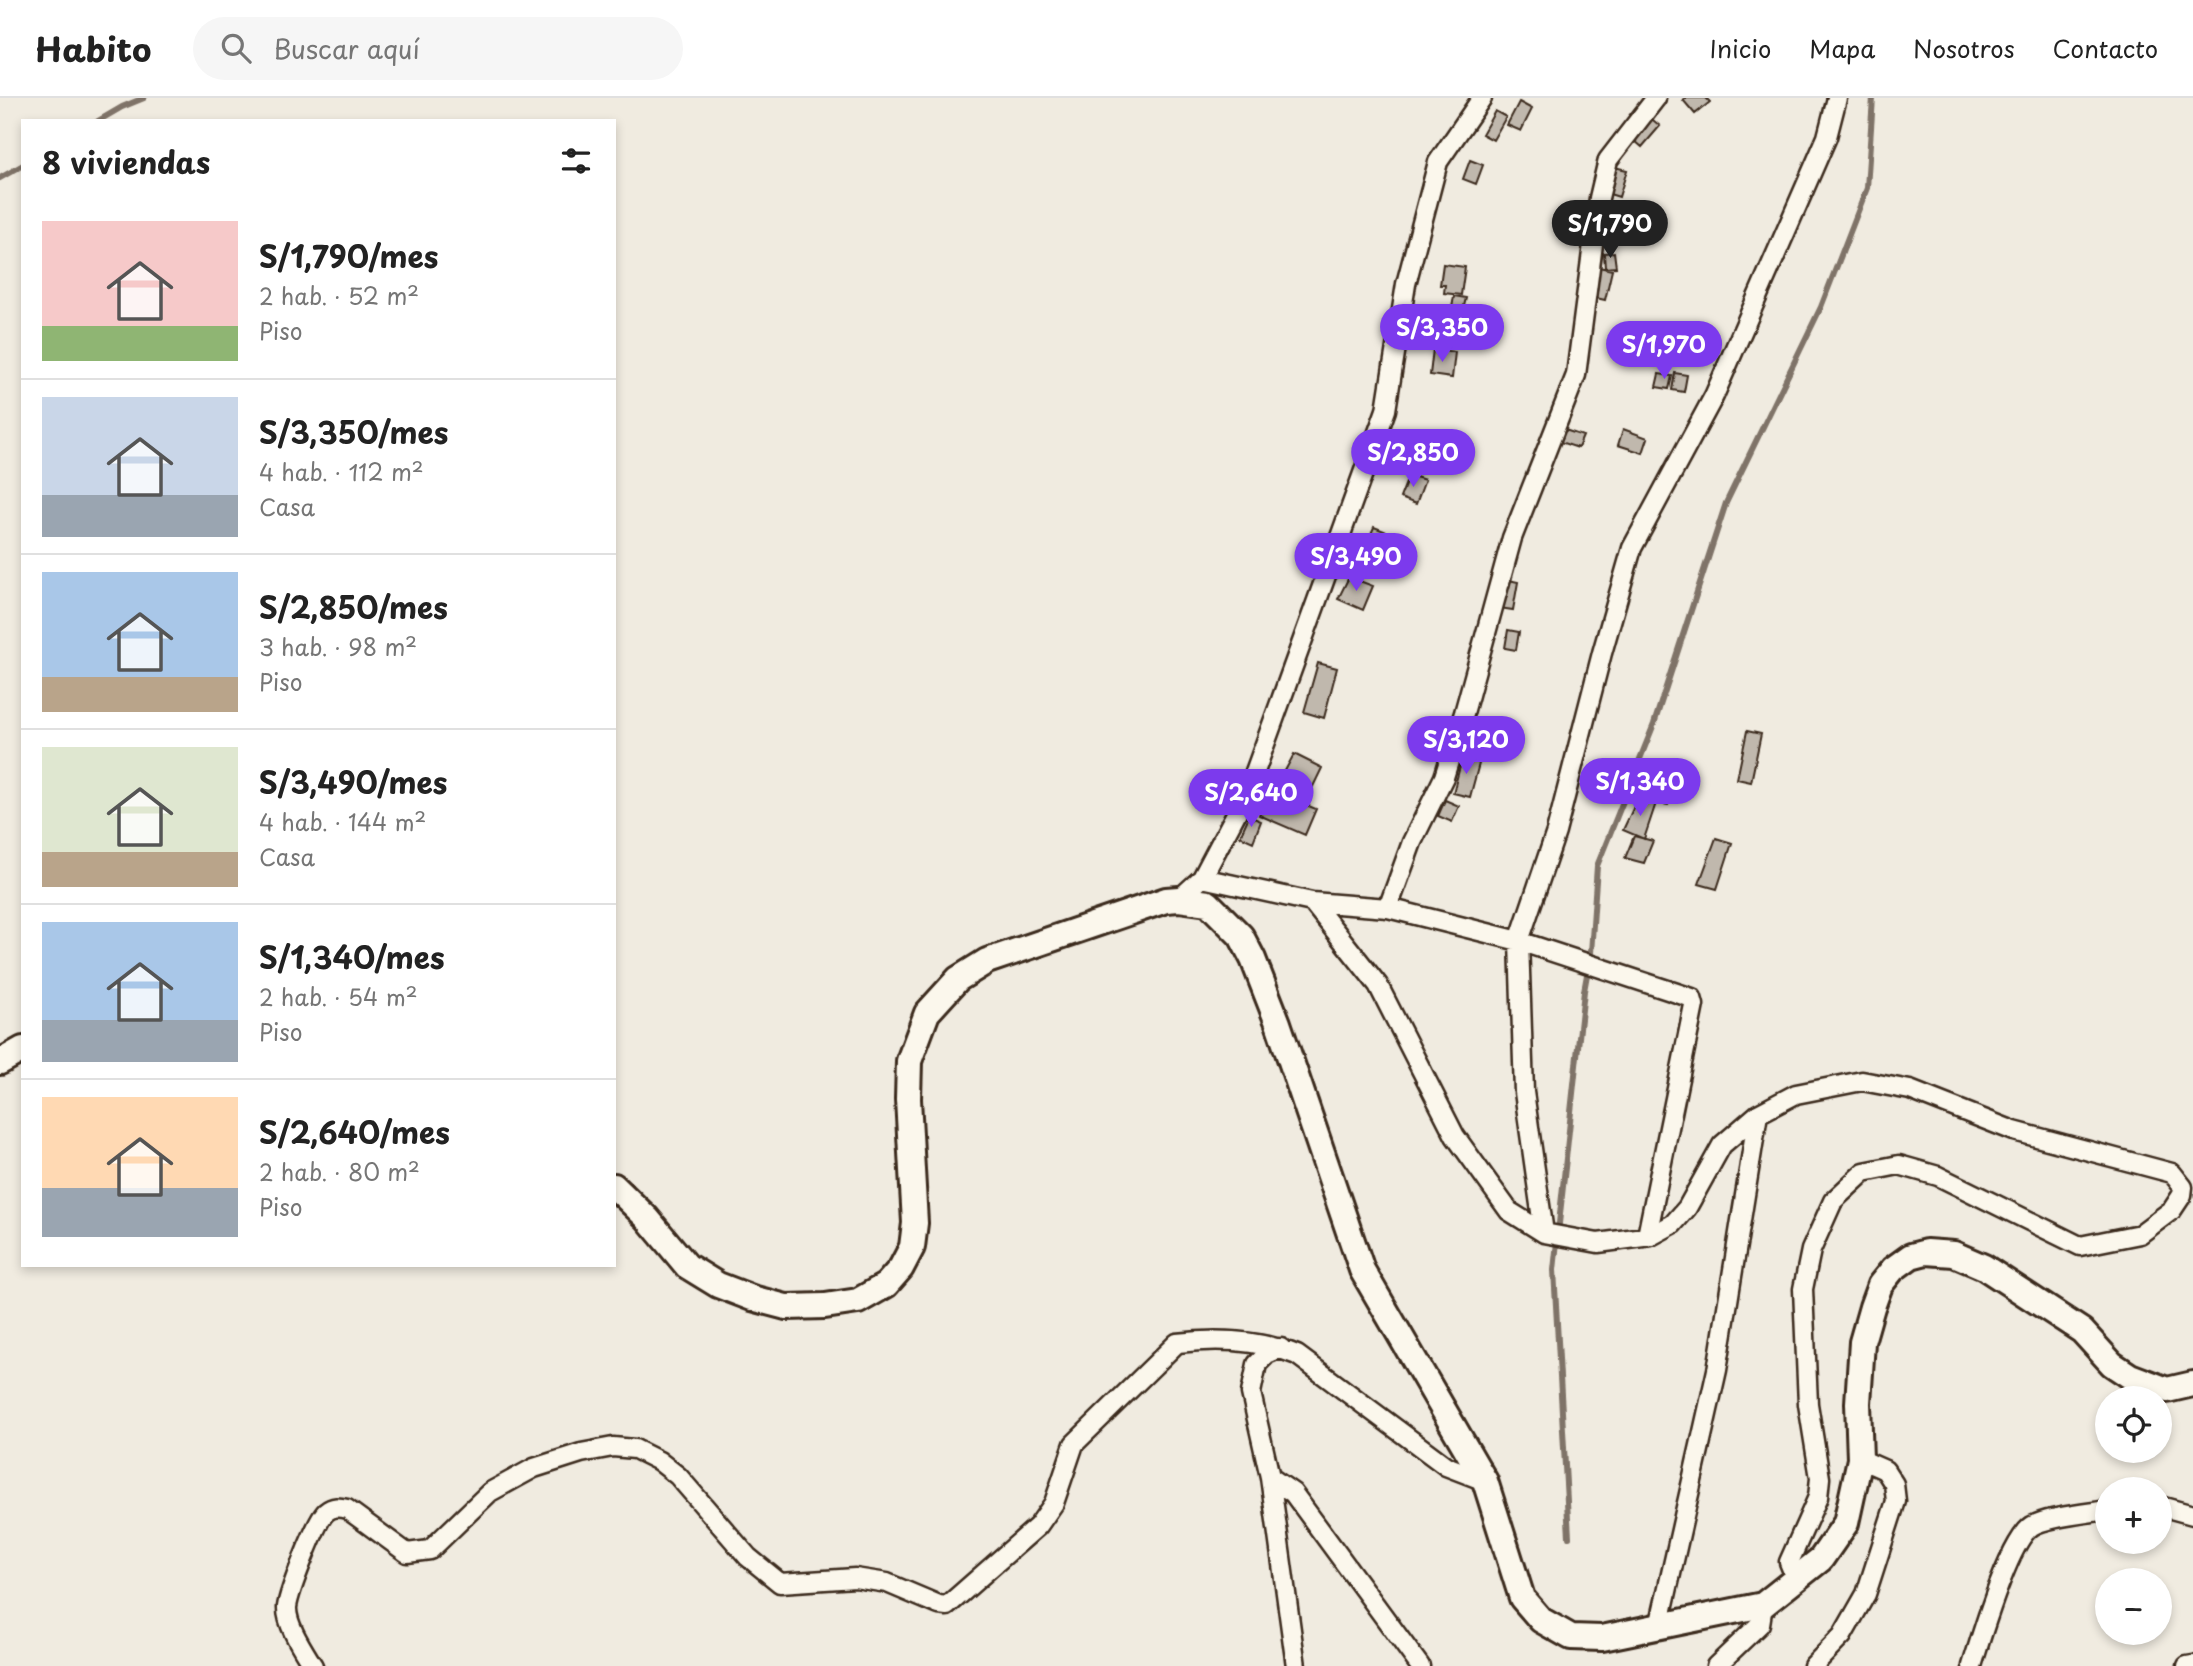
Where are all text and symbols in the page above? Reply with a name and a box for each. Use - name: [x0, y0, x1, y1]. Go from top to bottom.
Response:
- search box: [193, 17, 683, 80]
- text: Habito: [35, 23, 151, 73]
- icon: search: [217, 29, 255, 67]
- text: Buscar aquí: [273, 29, 420, 68]
- text: Inicio: [1710, 30, 1771, 66]
- text: Mapa: [1809, 30, 1875, 66]
- text: Nosotros: [1913, 30, 2015, 66]
- text: Contacto: [2053, 30, 2158, 66]
- text: 8 viviendas: [42, 139, 210, 184]
- icon: filters: [557, 142, 595, 180]
- pin: S/1,790: [1545, 200, 1675, 260]
- text: S/1,790: [1568, 205, 1652, 240]
- text: S/1,790/mes: [259, 233, 439, 278]
- icon: home: [98, 249, 182, 333]
- text: 2 hab. · 52 m²: [259, 278, 419, 313]
- pin: S/3,350: [1377, 304, 1507, 364]
- text: S/3,350: [1396, 309, 1488, 344]
- text: Piso: [259, 313, 303, 348]
- pin: S/1,970: [1599, 322, 1729, 381]
- text: S/1,970: [1622, 326, 1706, 361]
- text: S/3,350/mes: [259, 409, 448, 454]
- icon: home: [98, 425, 182, 509]
- pin: S/2,850: [1348, 430, 1478, 489]
- text: S/2,850: [1367, 434, 1459, 469]
- text: 4 hab. · 112 m²: [259, 454, 424, 489]
- text: Casa: [259, 489, 315, 524]
- pin: S/3,490: [1291, 533, 1421, 593]
- text: S/3,490: [1310, 538, 1402, 573]
- text: S/2,850/mes: [259, 584, 448, 629]
- icon: home: [98, 600, 182, 684]
- text: 3 hab. · 98 m²: [259, 629, 417, 664]
- text: Piso: [259, 664, 303, 699]
- pin: S/3,120: [1401, 716, 1531, 776]
- text: S/3,120: [1423, 721, 1509, 756]
- pin: S/1,340: [1575, 758, 1705, 818]
- text: S/3,490/mes: [259, 759, 447, 804]
- text: S/1,340: [1595, 763, 1685, 798]
- pin: S/2,640: [1186, 770, 1316, 829]
- text: S/2,640: [1205, 774, 1297, 809]
- icon: home: [98, 775, 182, 859]
- text: 4 hab. · 144 m²: [259, 804, 426, 839]
- text: Casa: [259, 839, 315, 874]
- text: S/1,340/mes: [259, 934, 445, 979]
- icon: home: [98, 950, 182, 1034]
- text: 2 hab. · 54 m²: [259, 979, 418, 1014]
- text: Piso: [259, 1014, 303, 1049]
- text: S/2,640/mes: [259, 1109, 450, 1154]
- icon: home: [98, 1125, 182, 1209]
- text: 2 hab. · 80 m²: [259, 1154, 420, 1189]
- text: Piso: [259, 1189, 303, 1224]
- map controls: [2095, 1386, 2172, 1645]
- button: locate: [2095, 1386, 2172, 1463]
- button: +: [2095, 1477, 2172, 1554]
- button: −: [2095, 1568, 2172, 1645]

